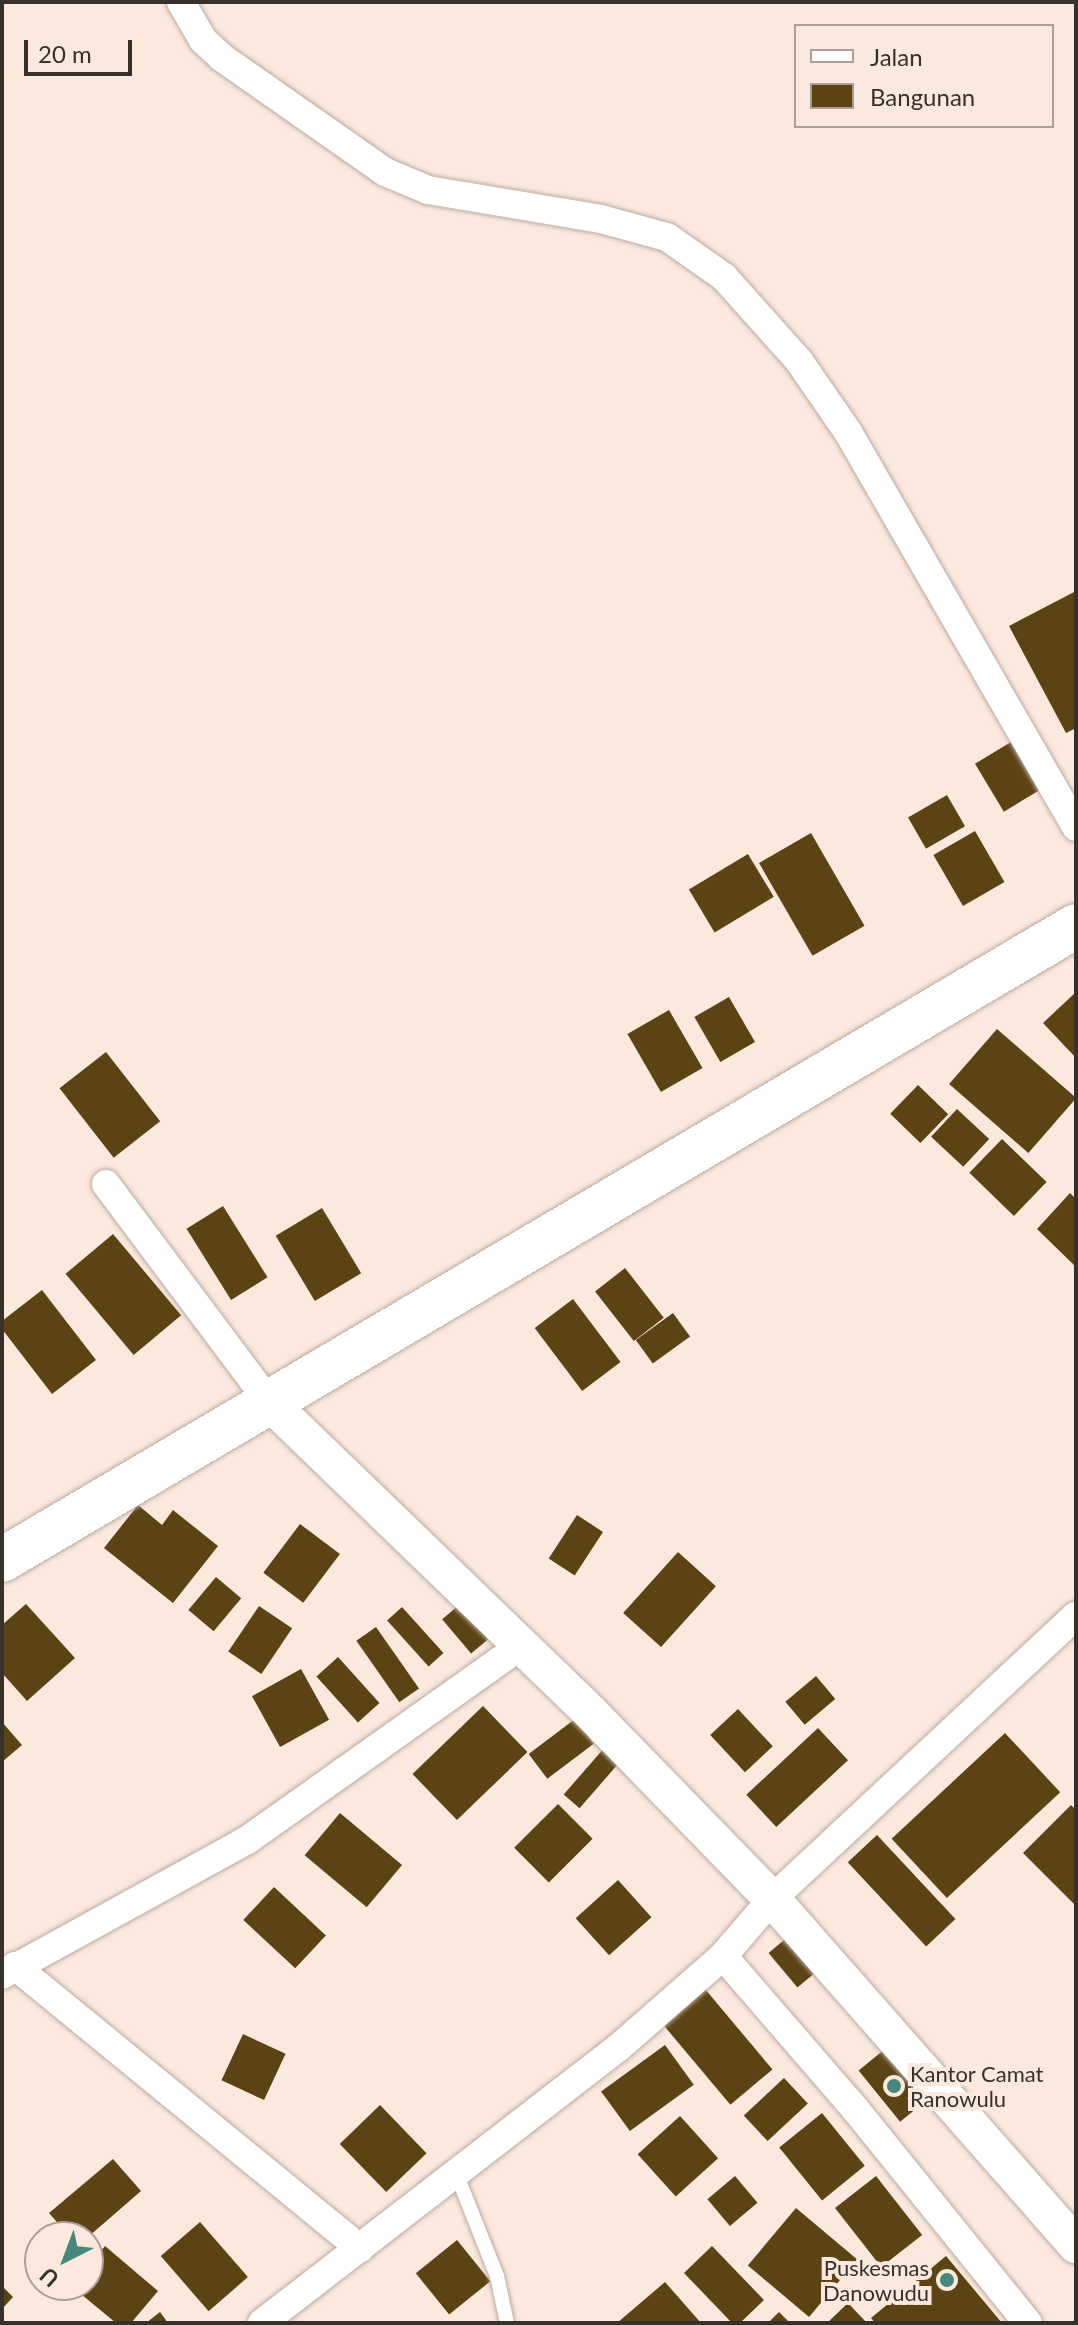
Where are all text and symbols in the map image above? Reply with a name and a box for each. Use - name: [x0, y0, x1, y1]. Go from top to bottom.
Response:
- scale bar: [28, 24, 136, 74]
- legend: [794, 24, 1054, 128]
- text: 20 m: [38, 39, 92, 68]
- text: Jalan: [870, 42, 923, 71]
- text: Bangunan: [870, 82, 975, 111]
- place label: Kantor Camat Ranowulu: [910, 2060, 1044, 2112]
- marker: Kantor Camat Ranowulu: [885, 2077, 903, 2095]
- north arrow: [24, 2221, 104, 2301]
- place label: Puskesmas Danowudu: [823, 2254, 929, 2306]
- text: U: [34, 2262, 64, 2293]
- marker: Puskesmas Danowudu: [936, 2269, 958, 2291]

